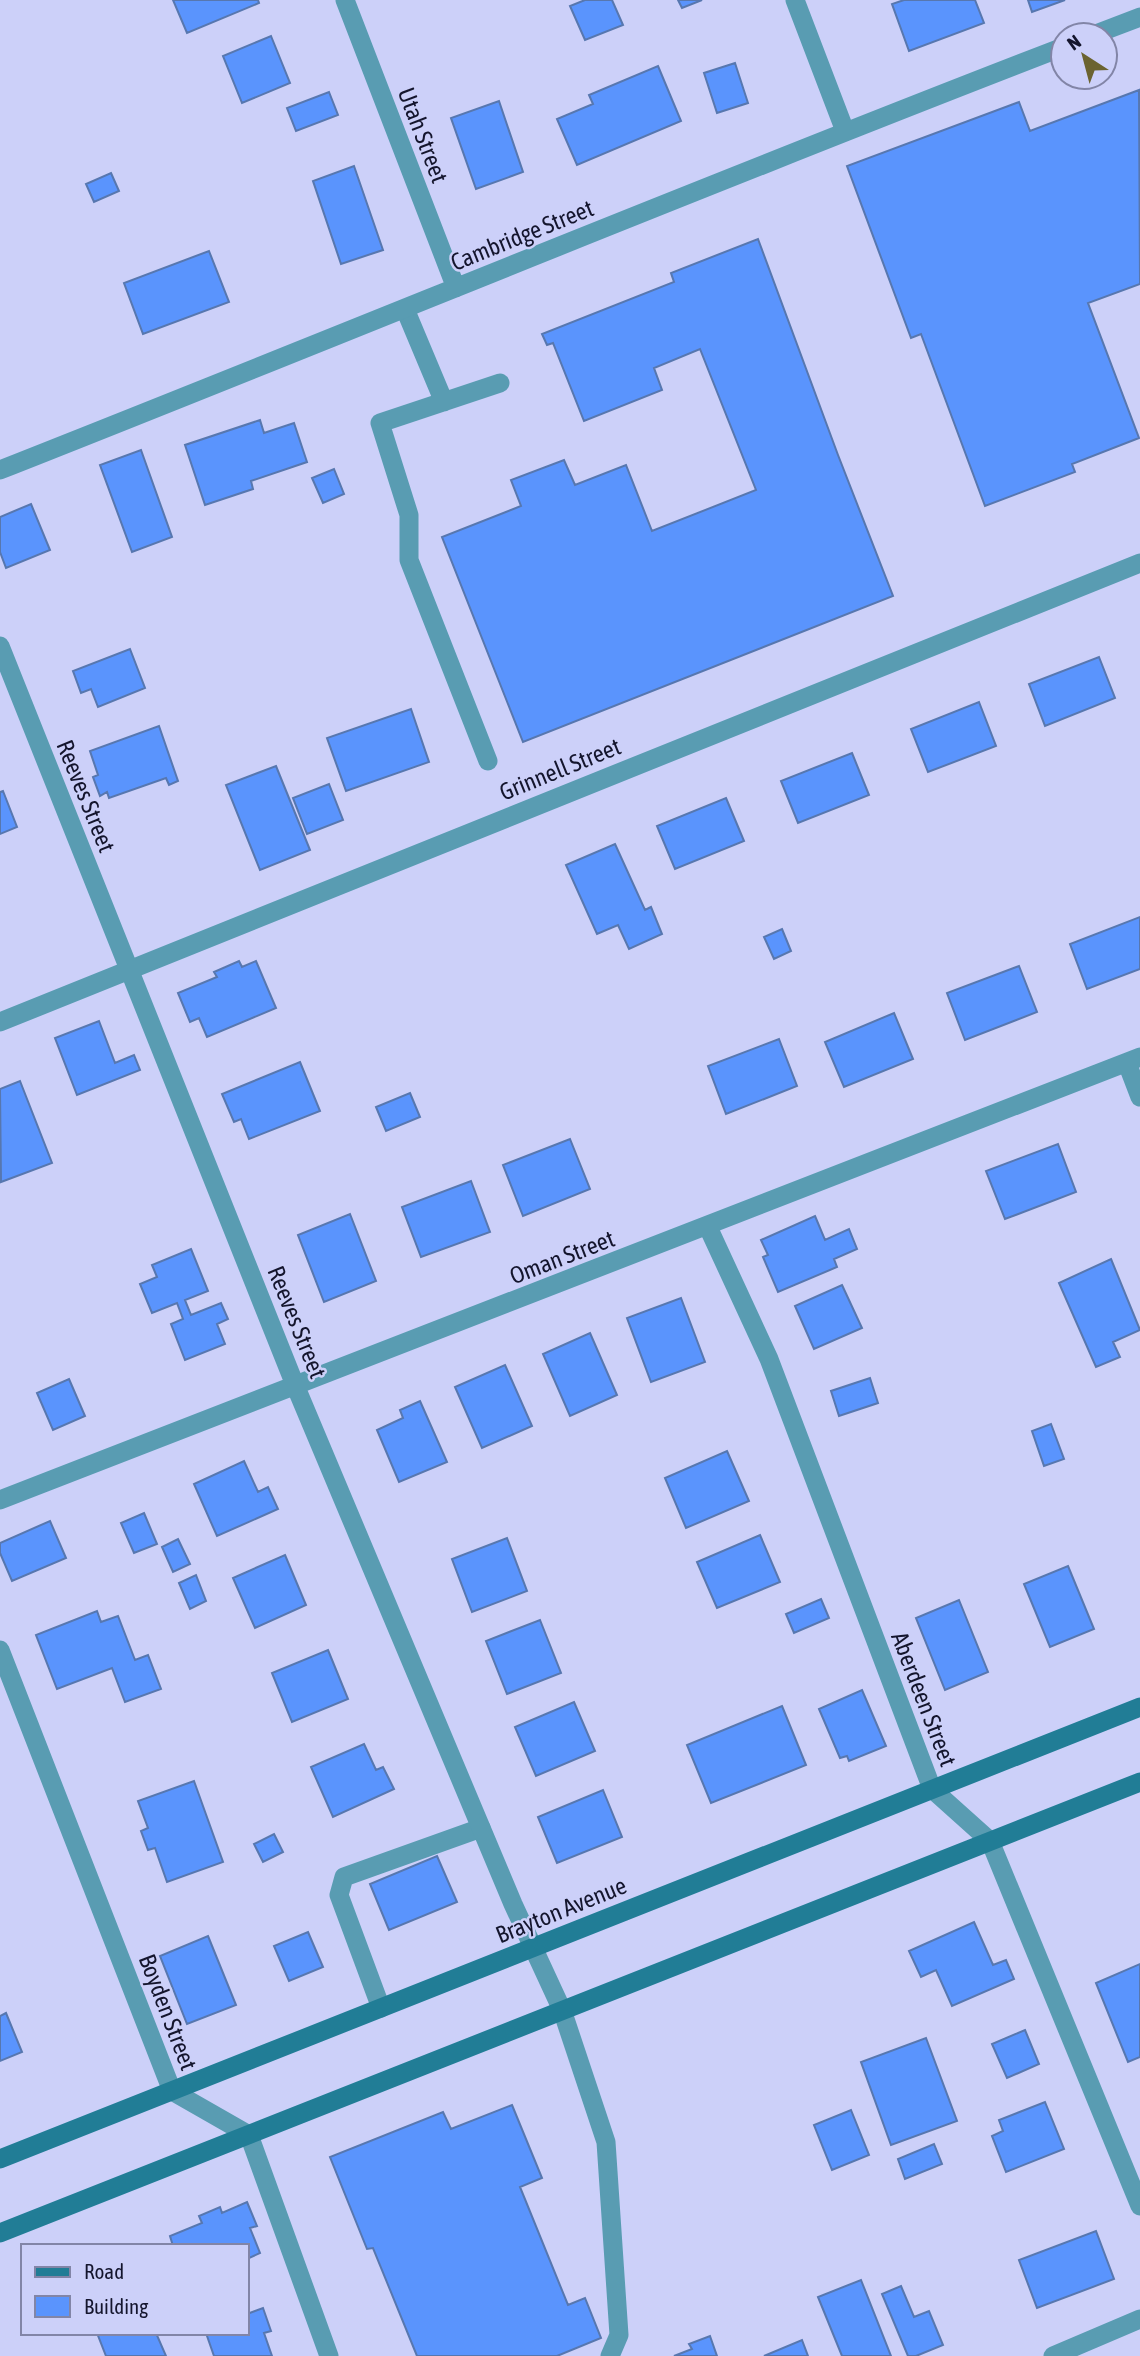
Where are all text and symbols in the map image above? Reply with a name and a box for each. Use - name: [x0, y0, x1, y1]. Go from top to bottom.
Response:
- north arrow: [1049, 21, 1119, 91]
- text: N: [1063, 30, 1085, 54]
- street label: Utah Street: [393, 84, 454, 187]
- street label: Cambridge Street: [447, 194, 597, 276]
- street label: Grinnell Street: [496, 732, 625, 806]
- street label: Reeves Street: [51, 736, 121, 856]
- street label: Oman Street: [506, 1225, 618, 1289]
- street label: Reeves Street: [262, 1262, 332, 1382]
- street label: Aberdeen Street: [886, 1628, 962, 1770]
- street label: Brayton Avenue: [492, 1872, 630, 1948]
- street label: Boyden Street: [134, 1950, 202, 2074]
- legend: [21, 2244, 248, 2335]
- text: Road: [84, 2259, 124, 2283]
- text: Building: [84, 2294, 148, 2318]

